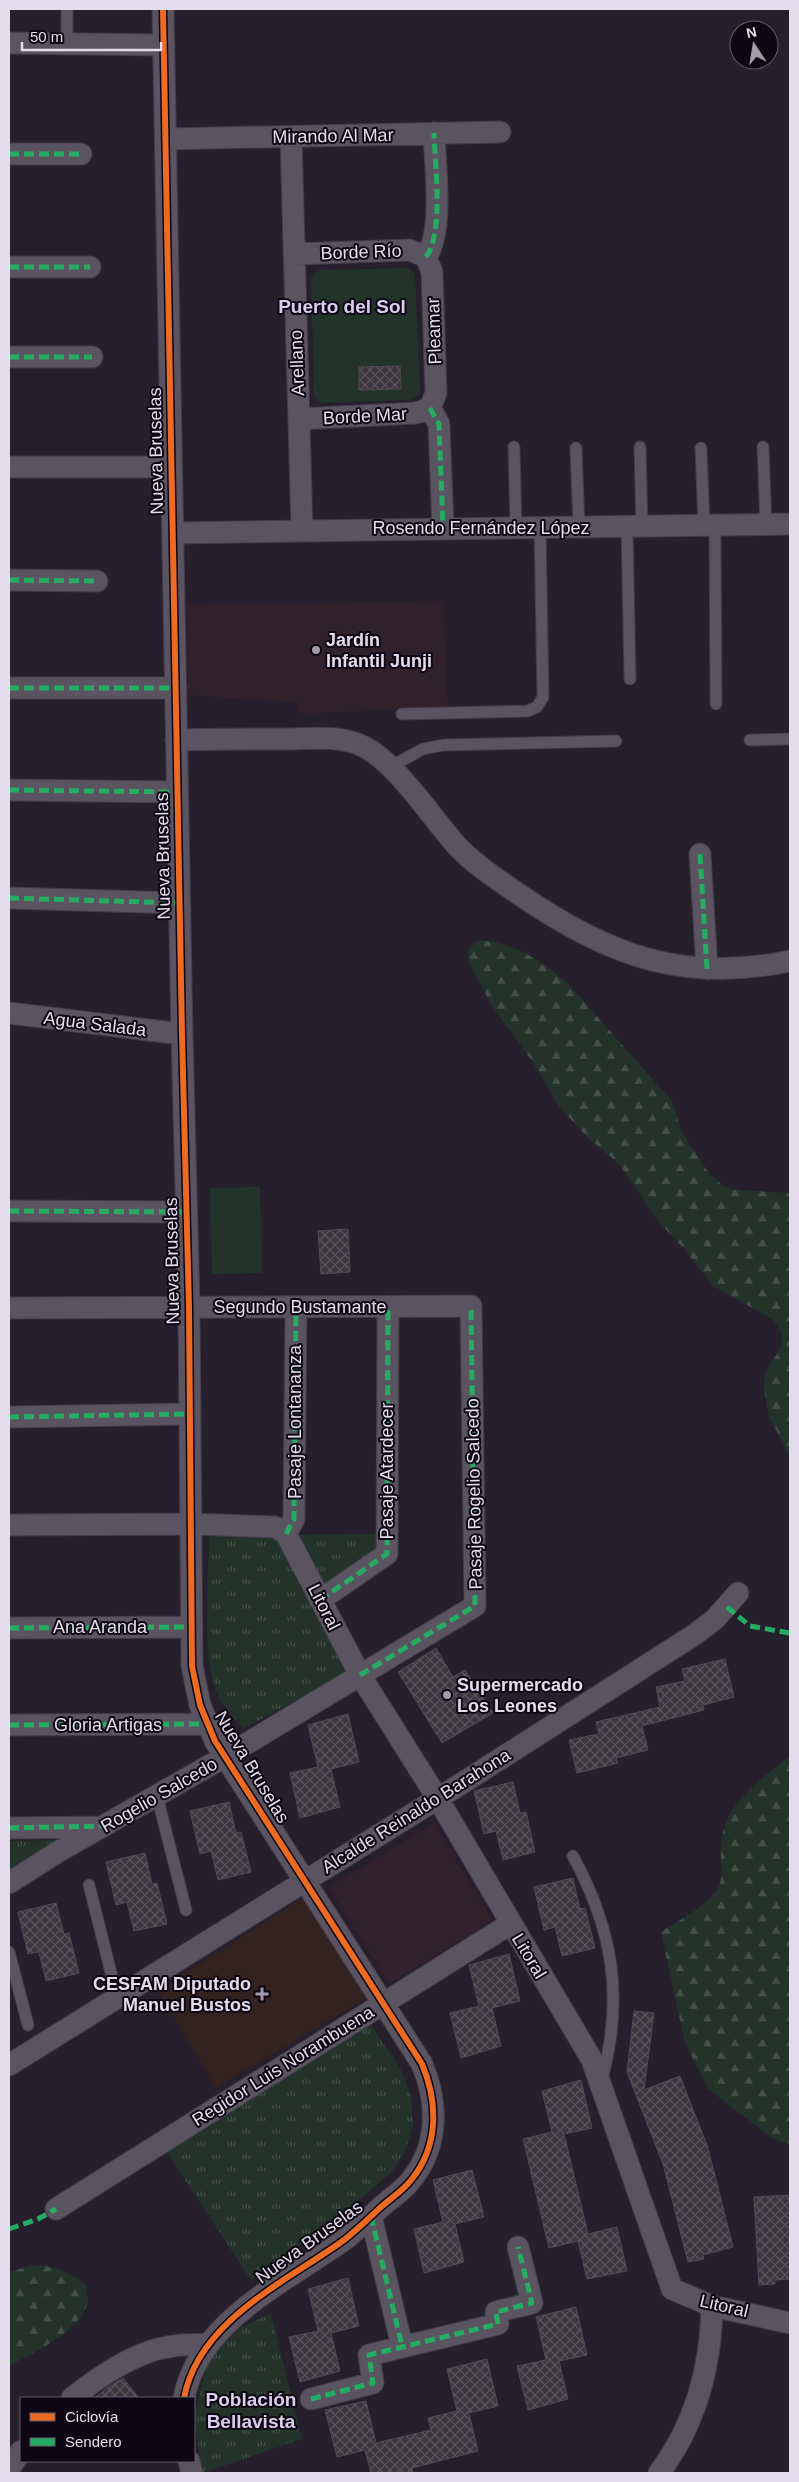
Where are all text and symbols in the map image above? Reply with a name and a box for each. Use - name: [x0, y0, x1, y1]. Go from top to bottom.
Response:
- scale bar: [22, 20, 161, 52]
- north arrow: [729, 20, 779, 70]
- text: N: [745, 23, 758, 41]
- text: 50 m: [30, 28, 63, 45]
- street label: Mirando Al Mar: [272, 125, 394, 147]
- street label: Borde Río: [320, 241, 402, 263]
- district label: Puerto del Sol: [278, 296, 406, 317]
- street label: Pleamar: [423, 297, 445, 365]
- street label: Arellano: [286, 330, 308, 396]
- street label: Nueva Bruselas: [145, 387, 167, 515]
- street label: Borde Mar: [323, 404, 407, 428]
- street label: Rosendo Fernández López: [372, 518, 590, 538]
- place label: Jardín Infantil Junji: [326, 630, 432, 671]
- marker: Jardín Infantil Junji: [310, 644, 322, 656]
- street label: Nueva Bruselas: [152, 792, 174, 920]
- street label: Agua Salada: [43, 1008, 148, 1040]
- street label: Nueva Bruselas: [161, 1197, 183, 1325]
- street label: Segundo Bustamante: [213, 1297, 387, 1317]
- street label: Pasaje Lontananza: [285, 1344, 305, 1499]
- street label: Pasaje Rogelio Salcedo: [462, 1398, 486, 1590]
- street label: Pasaje Atardecer: [377, 1402, 397, 1540]
- street label: Litoral: [304, 1581, 344, 1633]
- street label: Ana Aranda: [53, 1617, 148, 1637]
- place label: Supermercado Los Leones: [457, 1675, 583, 1716]
- marker: Supermercado Los Leones: [441, 1689, 453, 1701]
- street label: Nueva Bruselas: [211, 1707, 293, 1827]
- street label: Gloria Artigas: [54, 1715, 162, 1735]
- street label: Alcalde Reinaldo Barahona: [318, 1744, 515, 1877]
- street label: Rogelio Salcedo: [97, 1754, 221, 1836]
- street label: Litoral: [508, 1930, 550, 1982]
- place label: CESFAM Diputado Manuel Bustos: [93, 1974, 251, 2015]
- marker: CESFAM Diputado Manuel Bustos: [255, 1987, 269, 2001]
- street label: Regidor Luis Norambuena: [189, 2001, 378, 2130]
- street label: Nueva Bruselas: [252, 2197, 366, 2287]
- street label: Litoral: [698, 2291, 750, 2321]
- district label: Población Bellavista: [206, 2389, 296, 2432]
- legend: [20, 2397, 195, 2462]
- text: Ciclovía: [65, 2408, 119, 2425]
- text: Sendero: [65, 2433, 122, 2450]

